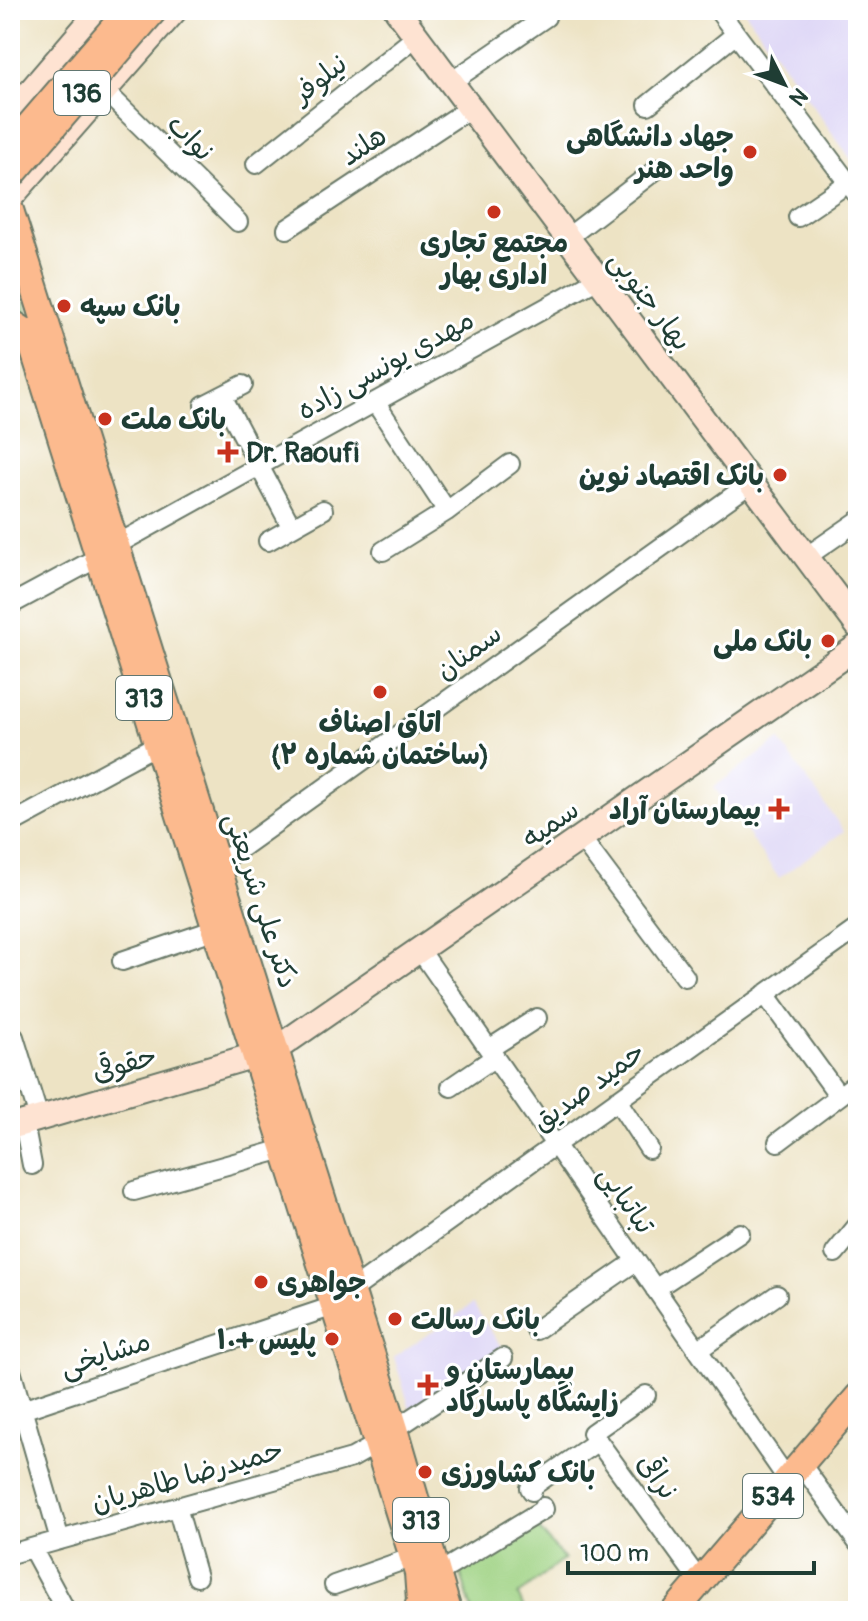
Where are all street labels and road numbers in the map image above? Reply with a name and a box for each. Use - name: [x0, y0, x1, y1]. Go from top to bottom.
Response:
- street label: نیلوفر: [284, 47, 355, 113]
- road number: 136: [54, 71, 110, 115]
- street label: نواب: [159, 107, 221, 169]
- street label: هلند: [334, 118, 394, 174]
- street label: بهار جنوبی: [601, 244, 699, 358]
- street label: مهدی یونسی زاده: [291, 302, 480, 428]
- street label: سمنان: [429, 616, 509, 688]
- road number: 313: [116, 676, 172, 720]
- street label: سمیه: [515, 792, 586, 856]
- street label: دکتر علی شریعتی: [216, 808, 305, 993]
- street label: حمید صدیق: [526, 1035, 652, 1140]
- street label: حقوقی: [88, 1038, 161, 1090]
- street label: تباتبایی: [590, 1159, 662, 1242]
- street label: مشایخی: [56, 1323, 155, 1385]
- street label: حمیدرضا طاهریان: [87, 1432, 287, 1521]
- street label: نراقی: [628, 1446, 686, 1507]
- road number: 534: [743, 1474, 803, 1518]
- road number: 313: [393, 1498, 449, 1542]

